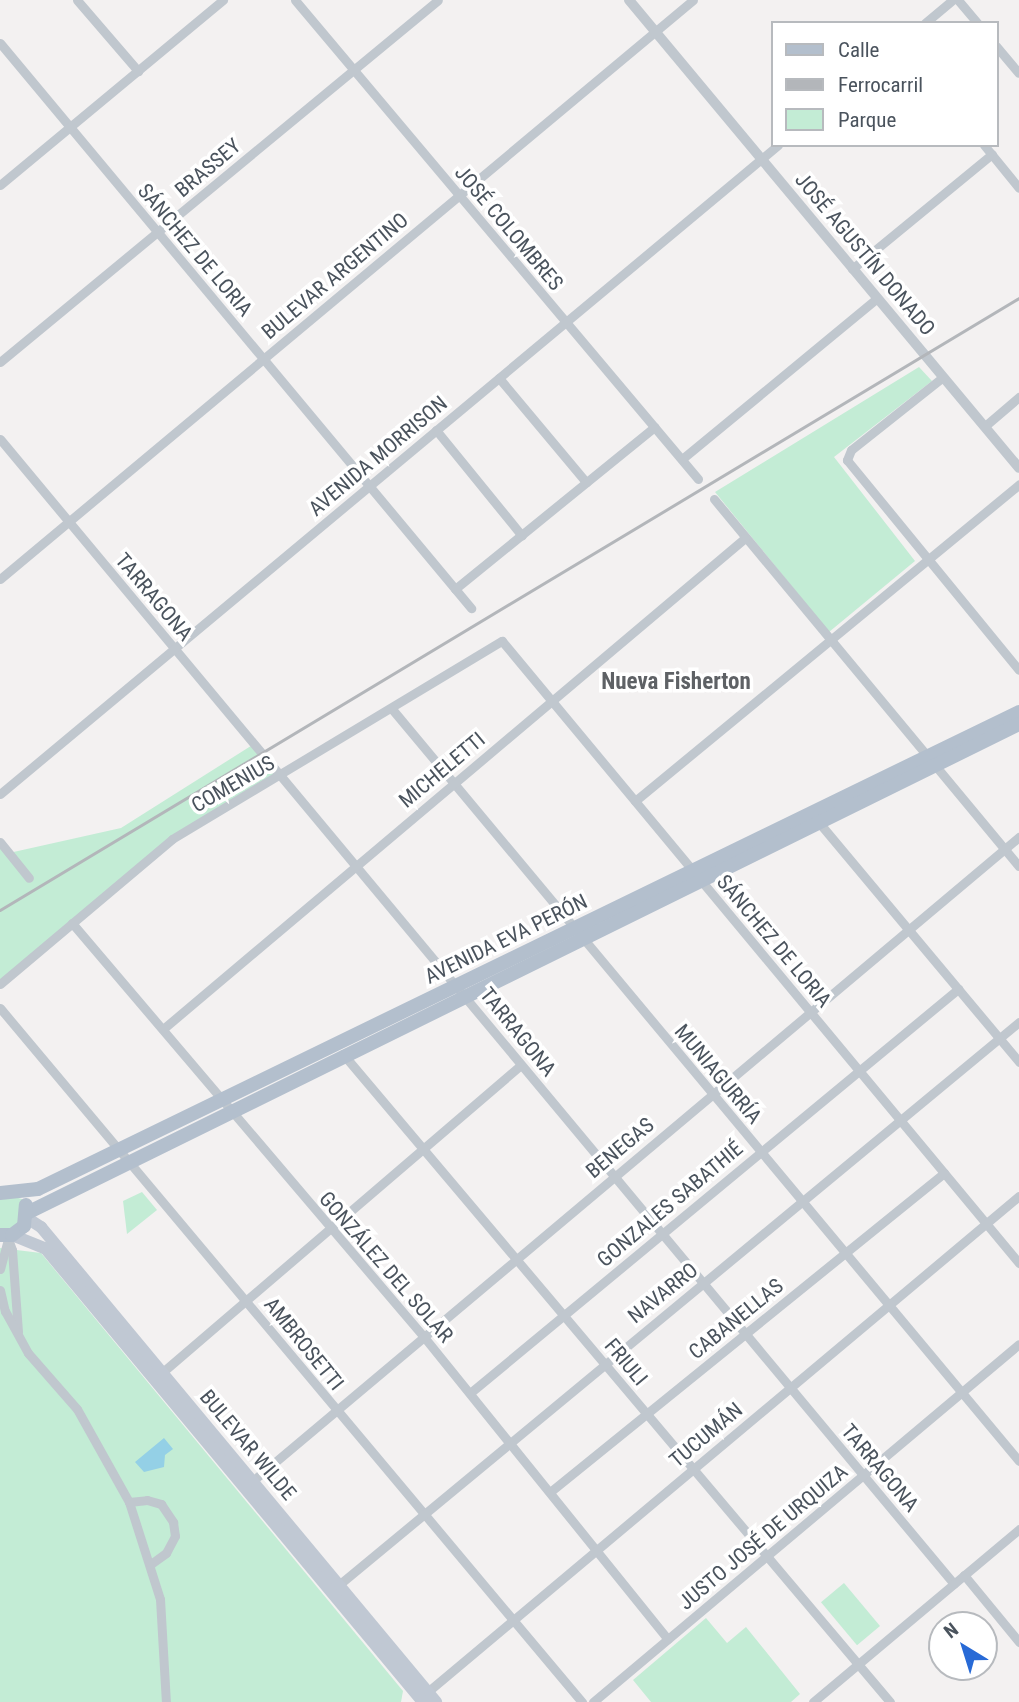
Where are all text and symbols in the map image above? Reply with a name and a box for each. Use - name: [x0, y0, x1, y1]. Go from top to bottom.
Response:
- legend: [771, 21, 998, 147]
- text: Calle: [838, 38, 879, 62]
- text: Ferrocarril: [838, 73, 923, 97]
- text: Parque: [838, 108, 896, 132]
- street label: BRASSEY: [170, 133, 246, 203]
- street label: JOSÉ COLOMBRES: [449, 160, 569, 296]
- street label: JOSÉ AGUSTÍN DONADO: [790, 168, 940, 340]
- street label: SÁNCHEZ DE LORIA: [132, 179, 258, 321]
- street label: BULEVAR ARGENTINO: [257, 207, 413, 345]
- street label: AVENIDA MORRISON: [304, 391, 452, 521]
- street label: TARRAGONA: [110, 548, 198, 646]
- district label: Nueva Fisherton: [601, 668, 751, 696]
- street label: MICHELETTI: [394, 727, 490, 813]
- street label: COMENIUS: [187, 750, 279, 818]
- street label: SÁNCHEZ DE LORIA: [711, 870, 837, 1012]
- street label: AVENIDA EVA PERÓN: [421, 889, 591, 989]
- street label: TARRAGONA: [475, 983, 561, 1081]
- street label: MUNIAGURRÍA: [669, 1019, 767, 1129]
- street label: BENEGAS: [581, 1112, 659, 1184]
- street label: GONZALES SABATHIÉ: [592, 1136, 748, 1272]
- street label: GONZÁLEZ DEL SOLAR: [314, 1186, 458, 1348]
- street label: NAVARRO: [623, 1257, 703, 1329]
- street label: CABANELLAS: [684, 1273, 788, 1365]
- street label: AMBROSETTI: [259, 1293, 349, 1395]
- street label: FRIULI: [599, 1333, 653, 1391]
- street label: BULEVAR WILDE: [195, 1385, 301, 1505]
- street label: TUCUMÁN: [664, 1397, 748, 1473]
- street label: TARRAGONA: [836, 1419, 924, 1517]
- street label: JUSTO JOSÉ DE URQUIZA: [673, 1459, 853, 1615]
- north arrow: [928, 1611, 998, 1681]
- text: N: [939, 1618, 963, 1643]

